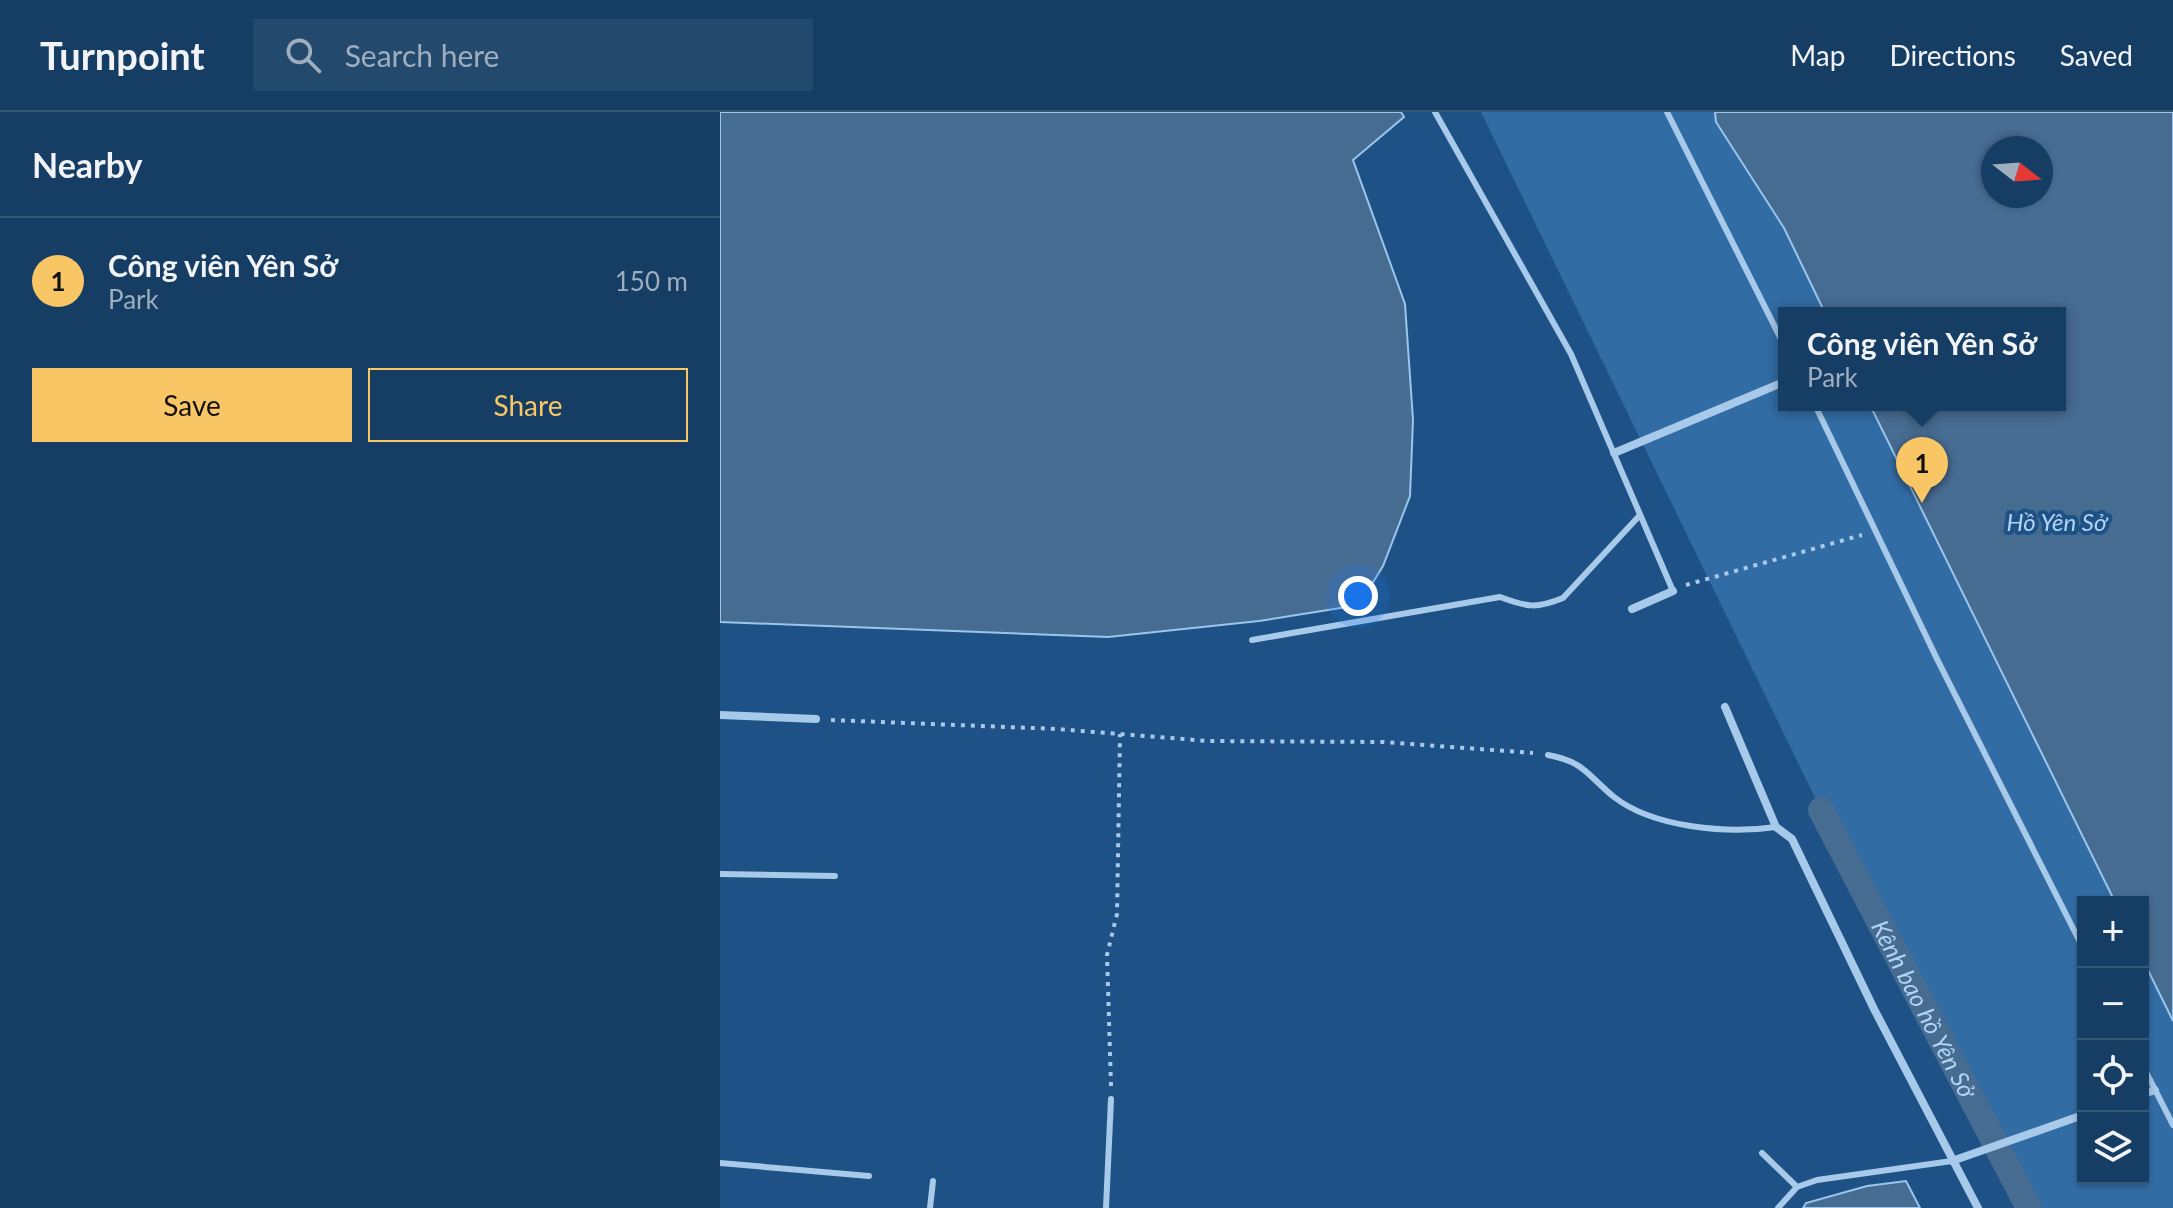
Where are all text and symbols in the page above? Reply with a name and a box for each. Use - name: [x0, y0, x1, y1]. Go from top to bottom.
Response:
- search box: [253, 19, 813, 91]
- text: Turnpoint: [40, 32, 205, 78]
- icon: search: [281, 33, 325, 77]
- text: Search here: [345, 37, 499, 73]
- text: Map: [1790, 38, 1845, 72]
- text: Directions: [1889, 38, 2016, 72]
- text: Saved: [2060, 38, 2133, 72]
- north arrow: [1981, 136, 2053, 208]
- text: Nearby: [32, 144, 143, 185]
- text: Công viên Yên Sở: [108, 247, 338, 283]
- text: 1: [50, 265, 66, 297]
- text: 150 m: [615, 265, 688, 297]
- text: Park: [108, 283, 159, 315]
- popup: [1778, 307, 2066, 411]
- text: Công viên Yên Sở: [1807, 325, 2037, 361]
- text: Park: [1807, 361, 1858, 393]
- button: Save: [32, 368, 352, 442]
- button: Share: [368, 368, 688, 442]
- pin: 1: [1896, 437, 1948, 503]
- water label: Hồ Yên Sở: [2007, 507, 2109, 536]
- your location: [1338, 576, 1378, 616]
- map controls: [2077, 896, 2149, 1184]
- button: +: [2077, 896, 2149, 968]
- water label: Kênh bao hồ Yên Sở: [1866, 915, 1984, 1104]
- button: −: [2077, 968, 2149, 1040]
- button: locate: [2077, 1040, 2149, 1112]
- button: layers: [2077, 1112, 2149, 1184]

